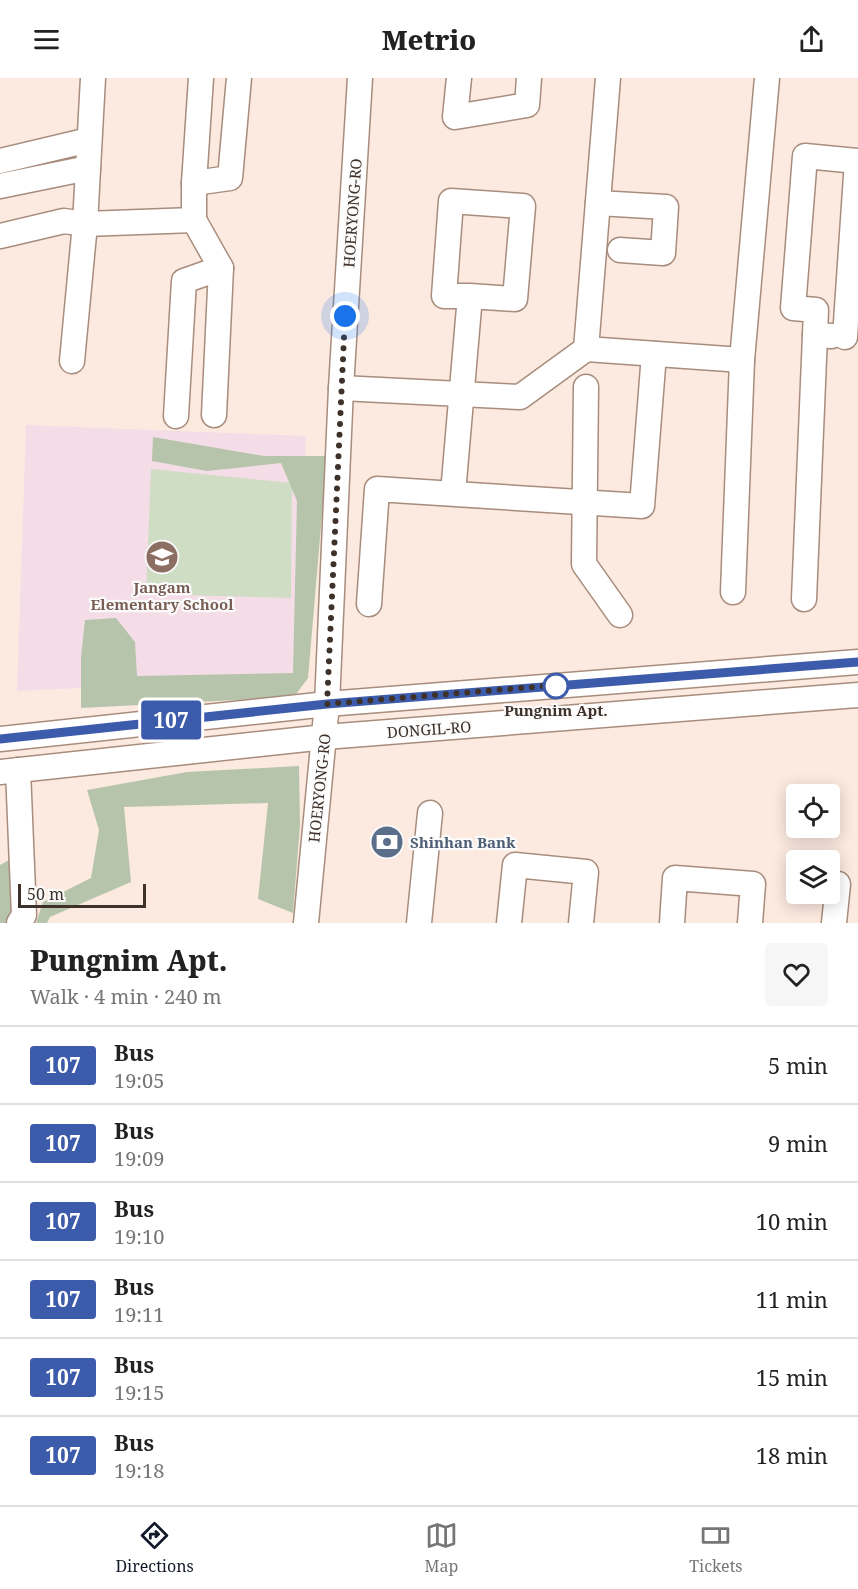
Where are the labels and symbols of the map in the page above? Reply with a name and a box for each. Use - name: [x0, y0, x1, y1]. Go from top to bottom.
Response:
- street label: HOERYONG-RO: [338, 158, 366, 268]
- your location: [330, 301, 360, 331]
- school or university icon: Jangam Elementary School: [144, 539, 180, 575]
- place label: Jangam Elementary School: [91, 577, 234, 614]
- marker: Pungnim Apt.: [543, 673, 569, 699]
- line badge: 107: [136, 700, 206, 740]
- place label: Pungnim Apt.: [504, 700, 608, 720]
- street label: DONGIL-RO: [386, 716, 472, 742]
- street label: HOERYONG-RO: [303, 733, 335, 843]
- bank icon: Shinhan Bank: [369, 824, 405, 860]
- place label: Shinhan Bank: [410, 832, 516, 852]
- scale bar: [18, 881, 146, 908]

